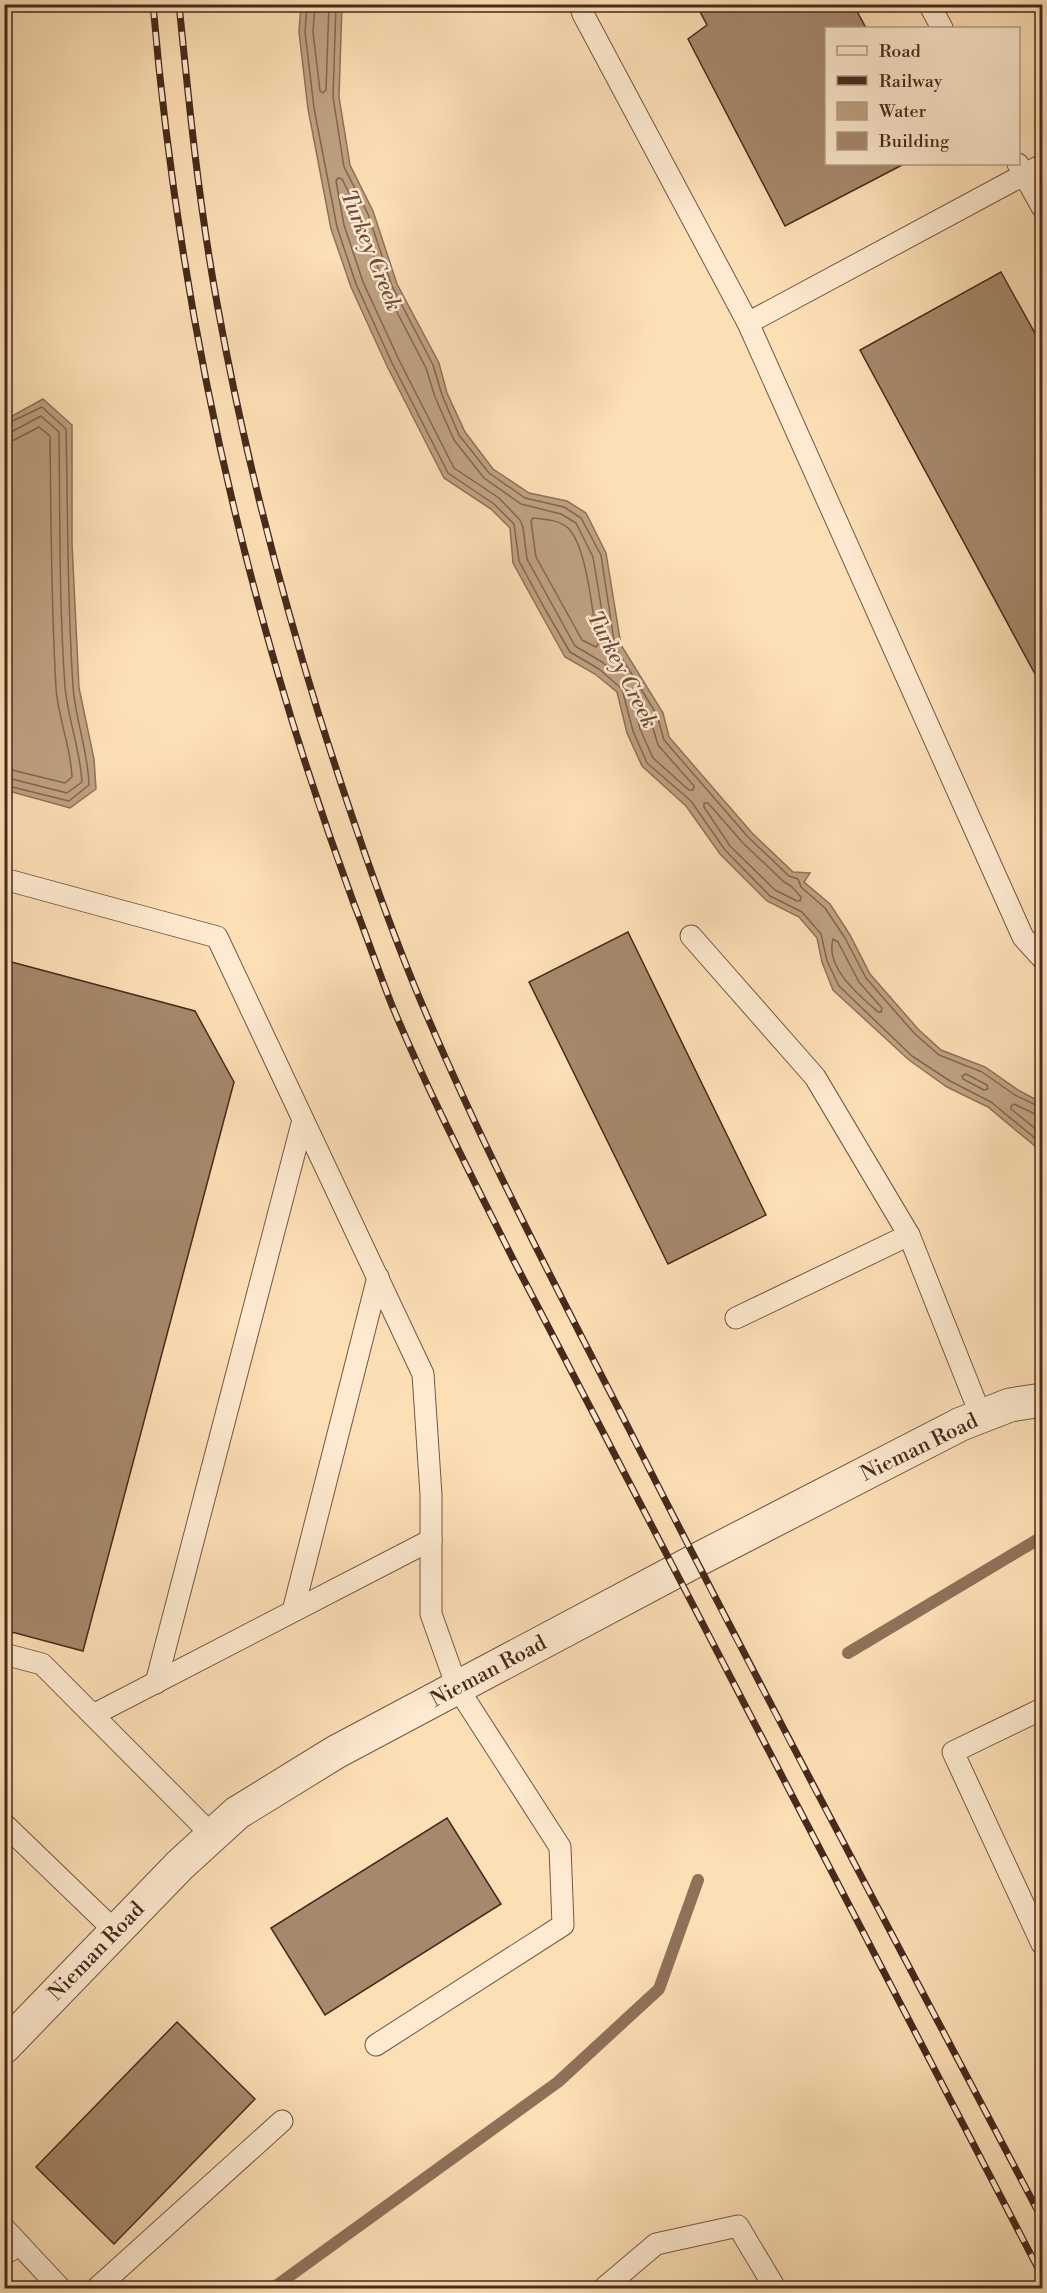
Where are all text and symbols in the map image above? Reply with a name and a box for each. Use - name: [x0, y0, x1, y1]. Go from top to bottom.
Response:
- legend: [825, 27, 1020, 165]
- text: Road: [879, 40, 922, 63]
- text: Railway: [879, 70, 943, 93]
- text: Water: [878, 100, 927, 123]
- text: Building: [878, 130, 950, 153]
- water label: Turkey Creek: [334, 186, 407, 315]
- water label: Turkey Creek: [580, 606, 663, 733]
- street label: Nieman Road: [856, 1408, 983, 1488]
- street label: Nieman Road: [426, 1630, 551, 1713]
- street label: Nieman Road: [43, 1897, 150, 2007]

